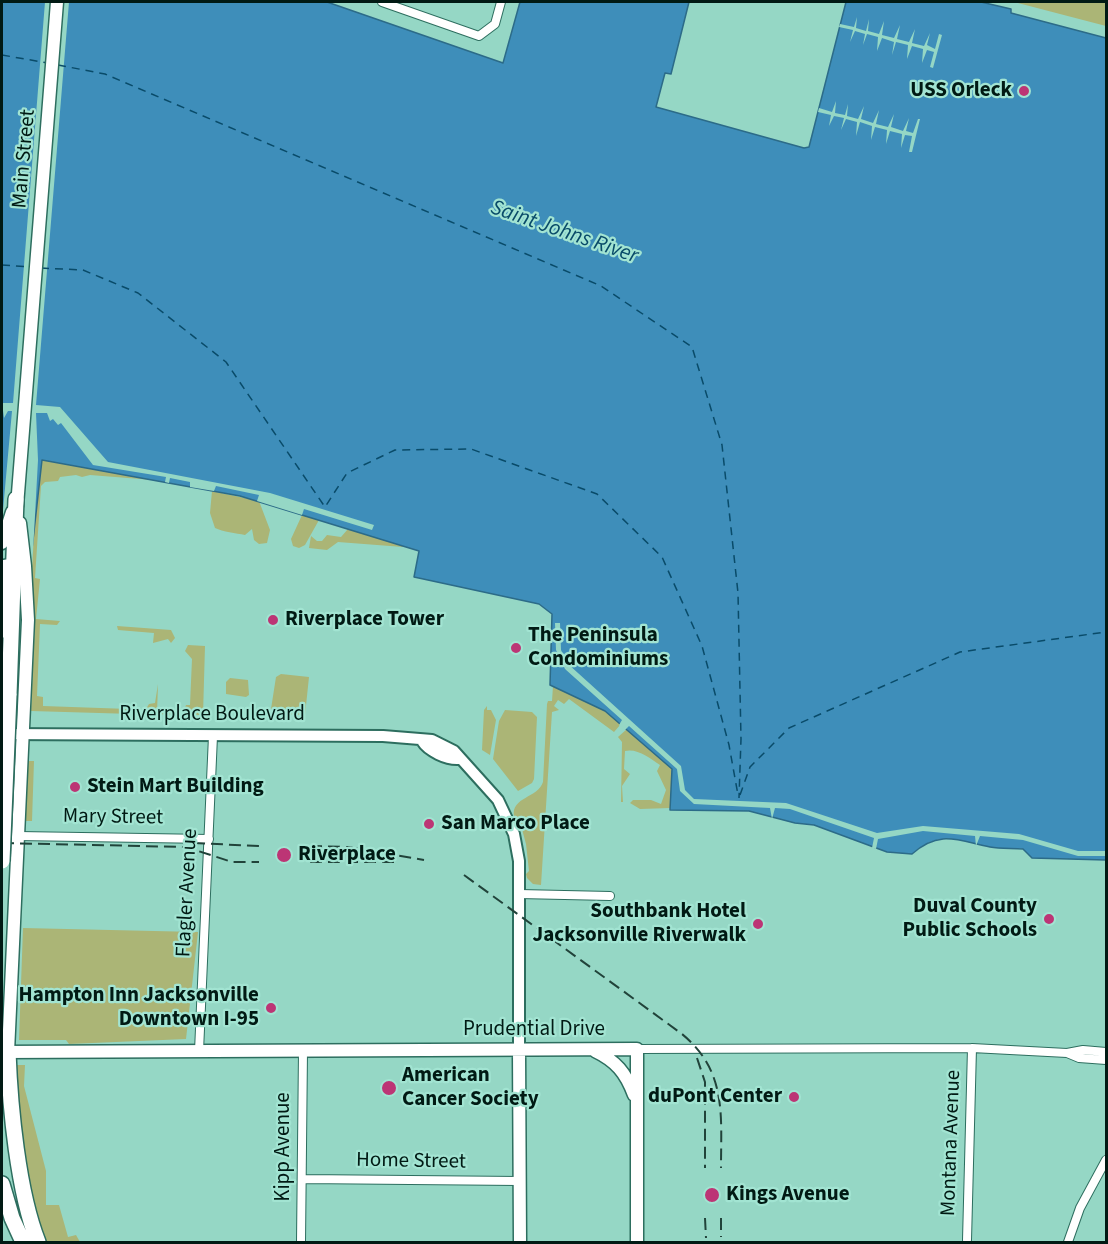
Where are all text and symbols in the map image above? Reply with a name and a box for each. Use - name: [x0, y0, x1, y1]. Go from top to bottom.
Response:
- place label: USS Orleck: [910, 78, 1012, 104]
- marker: USS Orleck: [1017, 84, 1031, 98]
- street label: Main Street: [8, 108, 42, 210]
- water label: Saint Johns River: [487, 195, 641, 271]
- place label: Riverplace Tower: [285, 607, 444, 633]
- marker: Riverplace Tower: [266, 613, 280, 627]
- place label: The Peninsula Condominiums: [528, 623, 668, 673]
- marker: The Peninsula Condominiums: [509, 641, 523, 655]
- street label: Riverplace Boulevard: [119, 702, 305, 728]
- place label: Stein Mart Building: [87, 774, 264, 800]
- marker: Stein Mart Building: [68, 780, 82, 794]
- street label: Mary Street: [63, 805, 163, 831]
- place label: San Marco Place: [441, 811, 590, 837]
- marker: San Marco Place: [422, 817, 436, 831]
- street label: Flagler Avenue: [172, 828, 204, 958]
- place label: Riverplace: [298, 842, 396, 868]
- marker: Riverplace: [275, 846, 293, 864]
- place label: Duval County Public Schools: [903, 894, 1037, 944]
- place label: Southbank Hotel Jacksonville Riverwalk: [533, 899, 746, 949]
- marker: Duval County Public Schools: [1042, 912, 1056, 926]
- marker: Southbank Hotel Jacksonville Riverwalk: [751, 917, 765, 931]
- place label: Hampton Inn Jacksonville Downtown I-95: [19, 983, 259, 1033]
- marker: Hampton Inn Jacksonville Downtown I-95: [264, 1001, 278, 1015]
- street label: Prudential Drive: [463, 1017, 605, 1043]
- place label: American Cancer Society: [402, 1063, 539, 1113]
- street label: Montana Avenue: [937, 1069, 967, 1217]
- marker: American Cancer Society: [380, 1079, 398, 1097]
- place label: duPont Center: [648, 1084, 782, 1110]
- marker: duPont Center: [787, 1090, 801, 1104]
- street label: Kipp Avenue: [271, 1092, 297, 1202]
- street label: Home Street: [356, 1148, 466, 1176]
- place label: Kings Avenue: [726, 1182, 850, 1208]
- marker: Kings Avenue: [703, 1186, 721, 1204]

